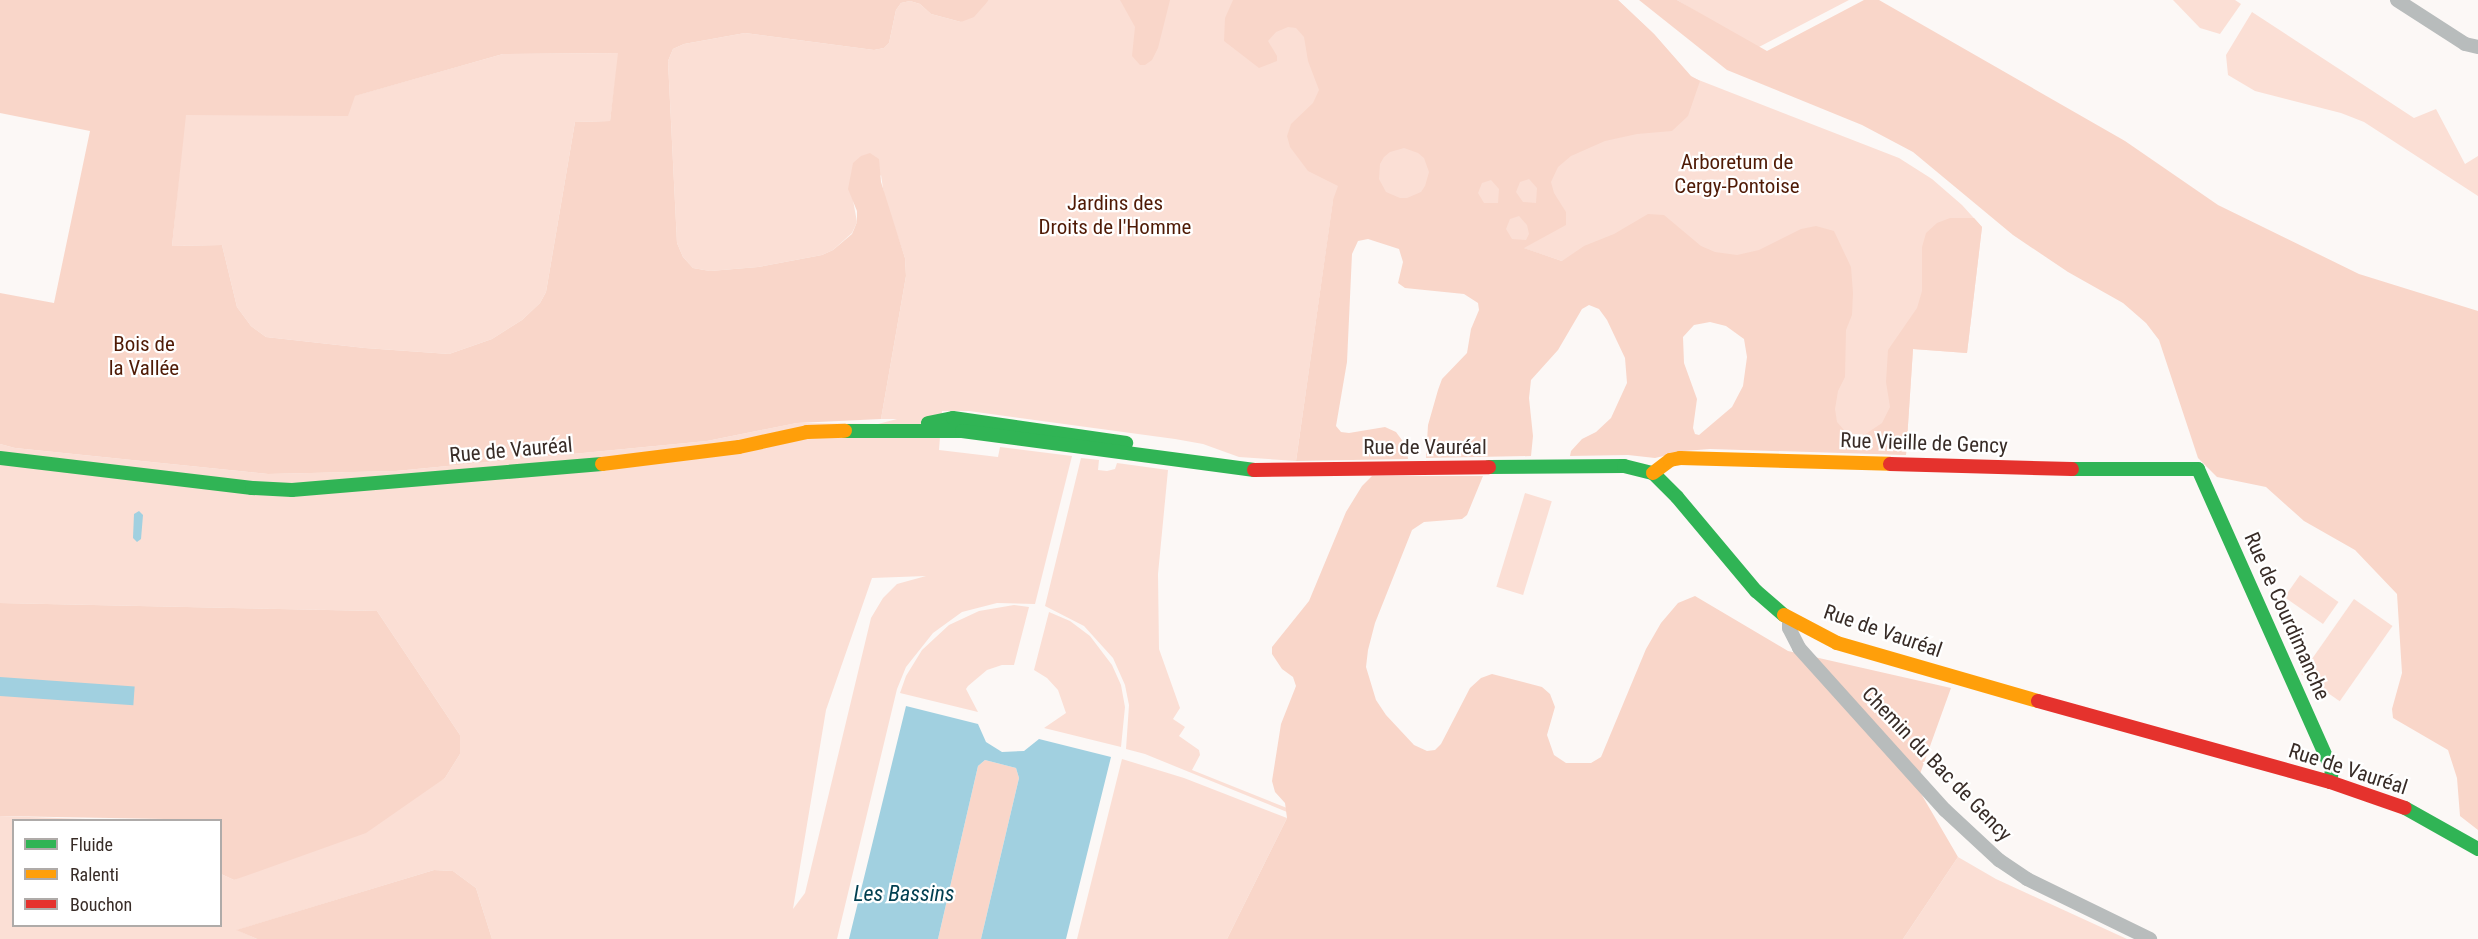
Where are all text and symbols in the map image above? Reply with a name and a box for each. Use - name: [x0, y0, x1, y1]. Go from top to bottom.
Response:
- park label: Arboretum de Cergy‐Pontoise: [1674, 149, 1800, 199]
- park label: Jardins des Droits de l'Homme: [1039, 190, 1191, 240]
- park label: Bois de la Vallée: [109, 331, 179, 381]
- street label: Rue Vieille de Gency: [1840, 427, 2008, 459]
- street label: Rue de Vauréal: [448, 432, 574, 468]
- street label: Rue de Vauréal: [1363, 434, 1487, 460]
- street label: Rue de Courdimanche: [2239, 528, 2335, 704]
- street label: Rue de Vauréal: [1821, 599, 1945, 663]
- street label: Chemin du Bac de Gency: [1857, 682, 2017, 846]
- street label: Rue de Vauréal: [2285, 738, 2411, 800]
- legend: [12, 819, 222, 927]
- text: Fluide: [70, 834, 113, 855]
- text: Ralenti: [70, 864, 119, 885]
- water label: Les Bassins: [853, 881, 955, 907]
- text: Bouchon: [70, 894, 132, 915]

